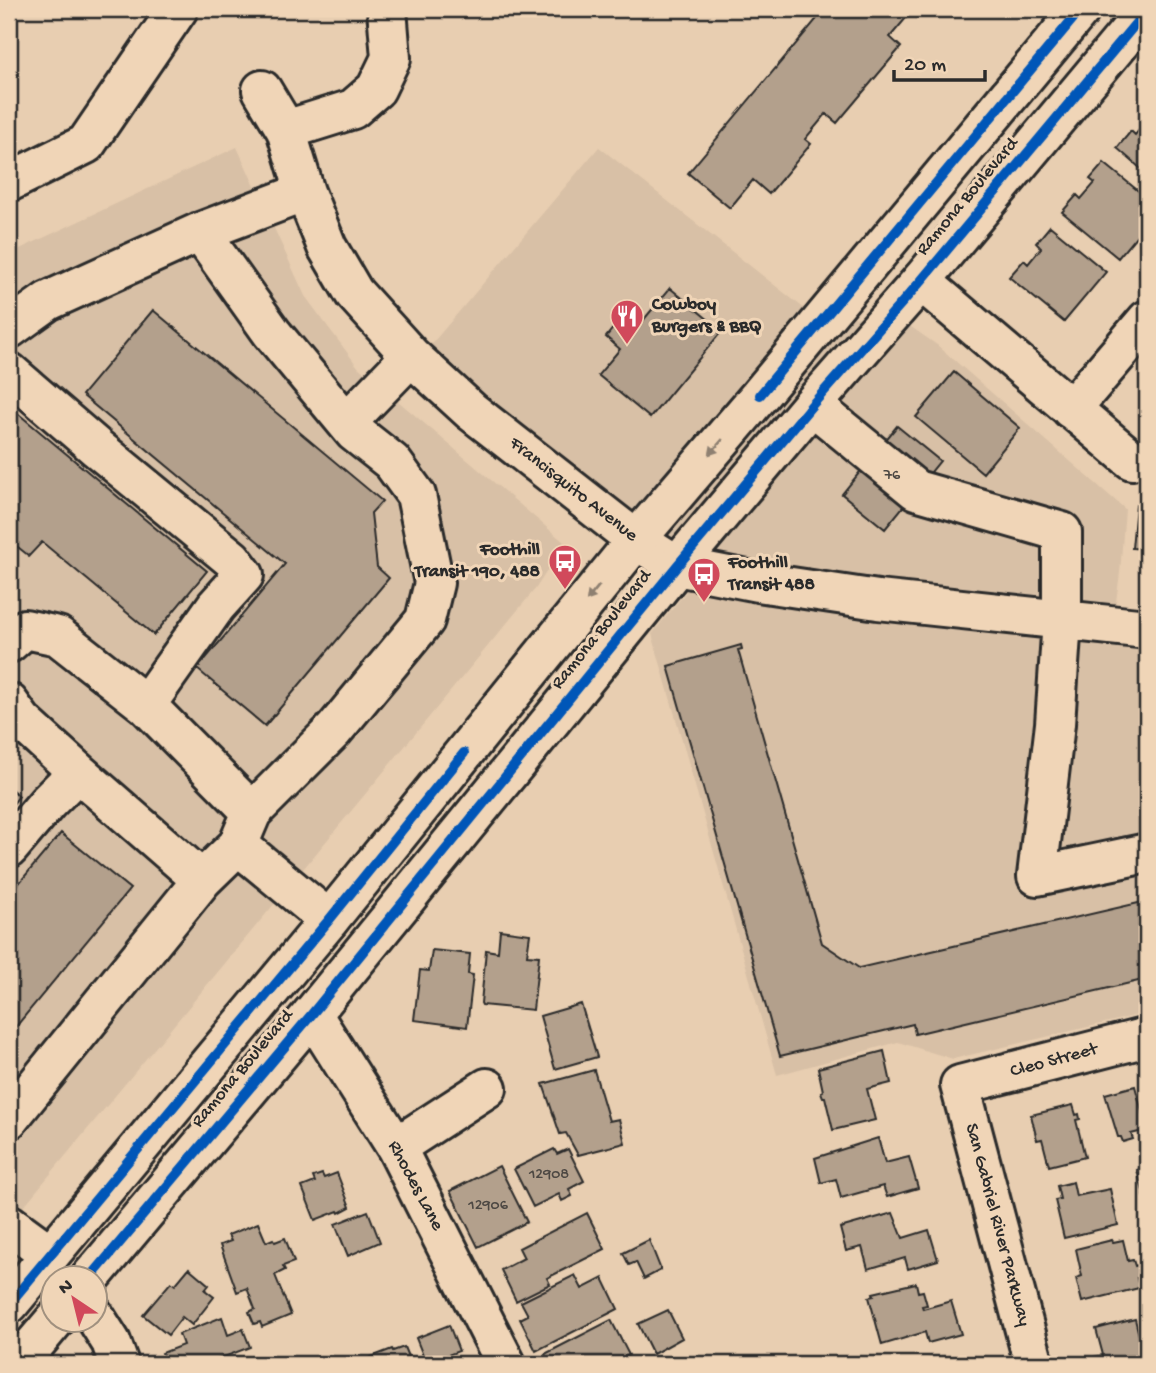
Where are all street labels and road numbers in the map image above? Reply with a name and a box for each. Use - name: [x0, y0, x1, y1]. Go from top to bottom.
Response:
- street label: Ramona Boulevard: [912, 132, 1025, 261]
- street label: Francisquito Avenue: [503, 432, 642, 548]
- street label: Ramona Boulevard: [547, 564, 658, 694]
- street label: Ramona Boulevard: [187, 1004, 300, 1133]
- street label: Cleo Street: [1008, 1038, 1102, 1084]
- street label: San Gabriel River Parkway: [959, 1121, 1035, 1330]
- street label: Rhodes Lane: [382, 1137, 448, 1235]

